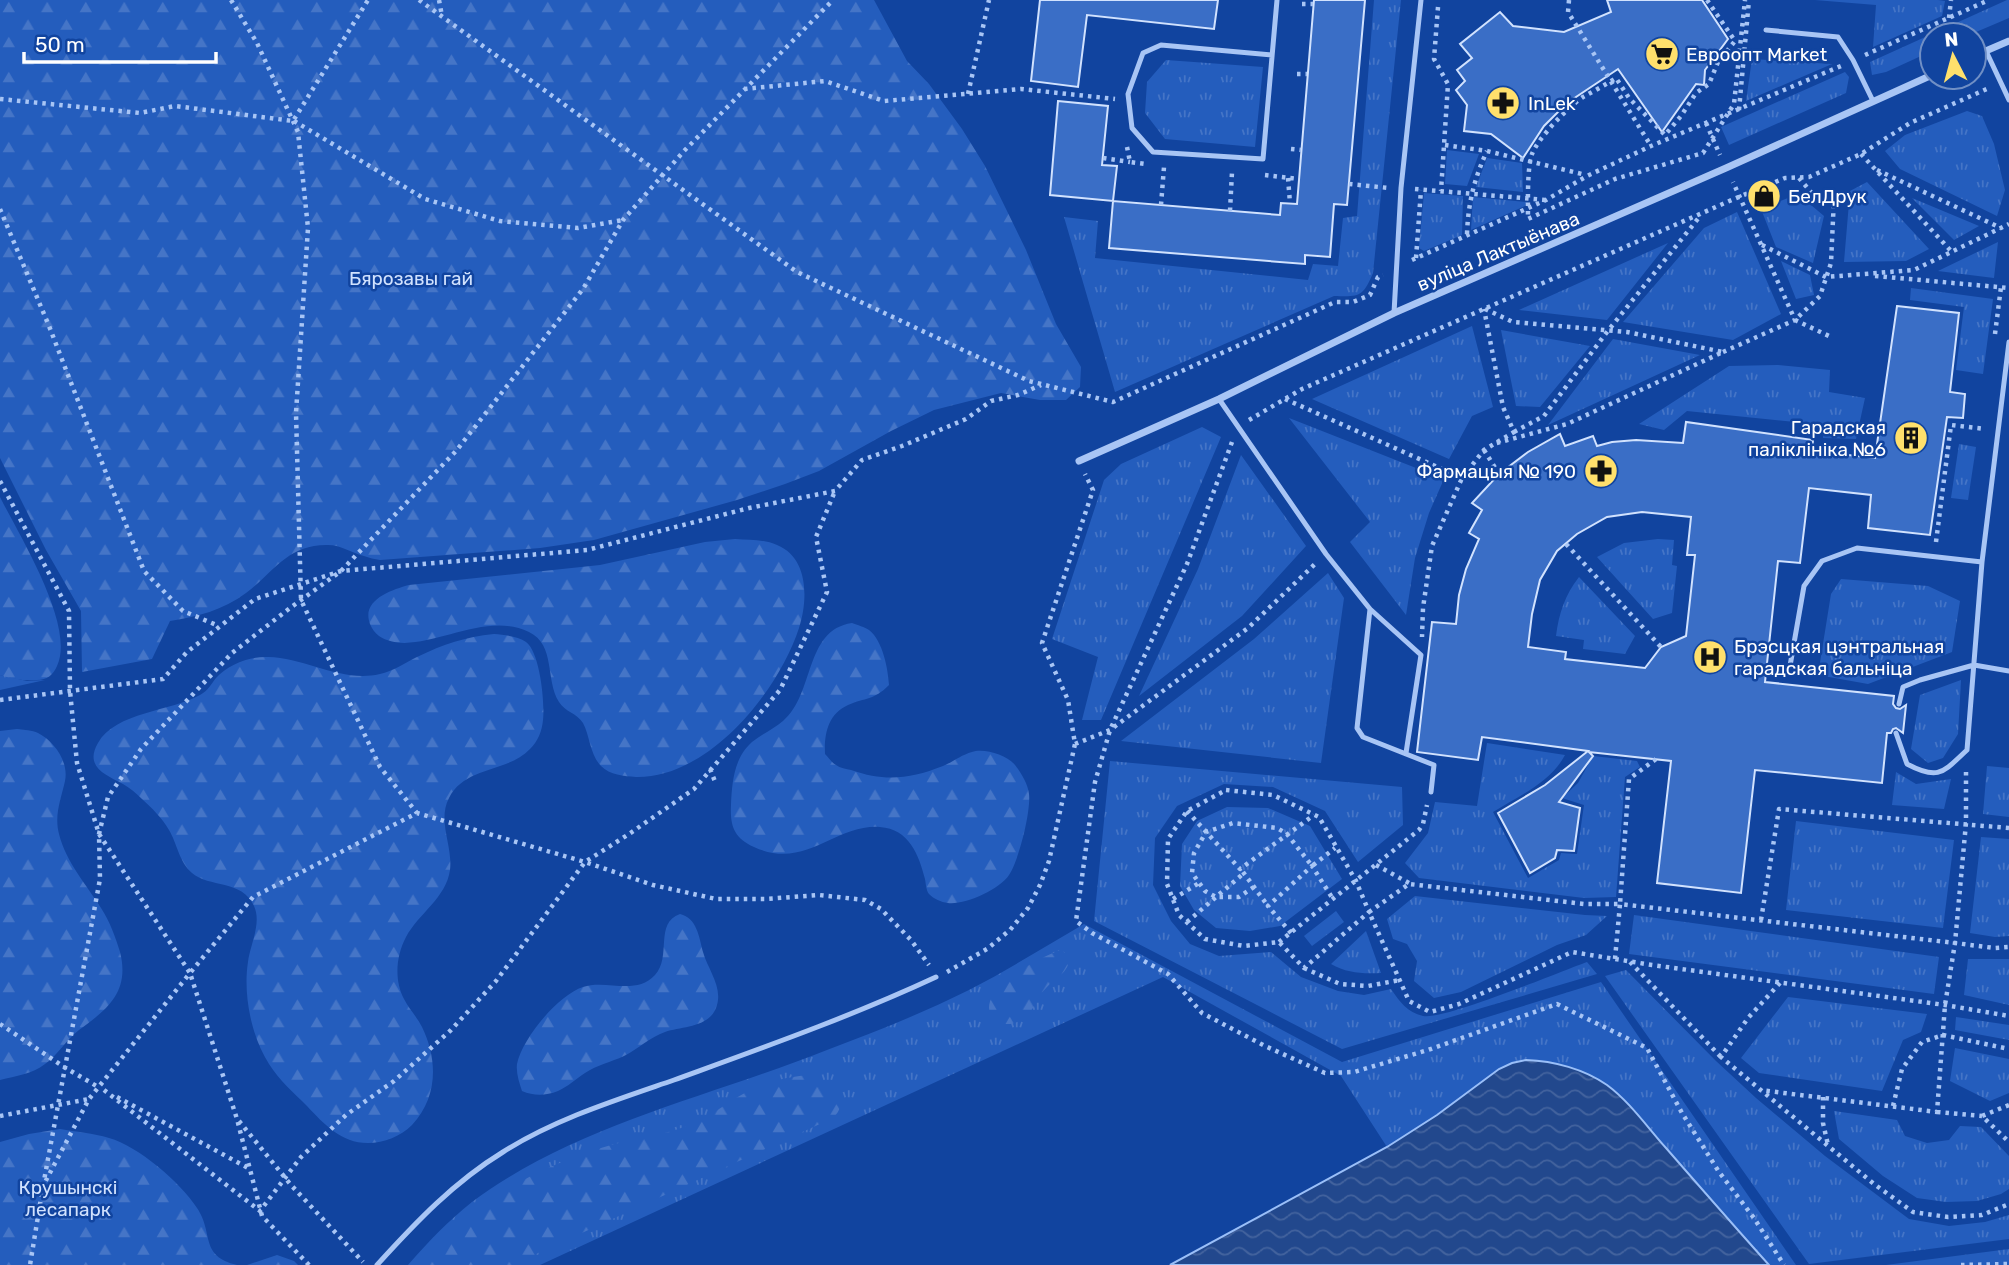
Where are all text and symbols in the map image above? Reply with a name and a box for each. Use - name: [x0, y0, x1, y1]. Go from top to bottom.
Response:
- scale bar: [24, 21, 217, 65]
- north arrow: [1918, 21, 1988, 91]
- text: N: [1943, 27, 1959, 52]
- text: 50 m: [35, 32, 85, 57]
- supermarket icon: Евроопт Market: [1643, 35, 1681, 73]
- place label: Евроопт Market: [1686, 43, 1828, 66]
- pharmacy icon: InLek: [1484, 84, 1522, 122]
- place label: InLek: [1528, 92, 1576, 115]
- shop icon: БелДрук: [1745, 177, 1783, 215]
- place label: БелДрук: [1788, 185, 1867, 208]
- street label: вуліца Лактыёнава: [1414, 207, 1583, 296]
- park label: Бярозавы гай: [349, 267, 473, 290]
- place label: Гарадская паліклініка №6: [1748, 416, 1886, 461]
- building icon: Гарадская паліклініка №6: [1892, 419, 1930, 457]
- pharmacy icon: Фармацыя № 190: [1582, 452, 1620, 490]
- place label: Фармацыя № 190: [1416, 460, 1576, 483]
- place label: Брэсцкая цэнтральная гарадская бальніца: [1734, 635, 1944, 680]
- hospital icon: Брэсцкая цэнтральная гарадская бальніца: [1691, 638, 1729, 676]
- park label: Крушынскі лесапарк: [19, 1176, 117, 1221]

